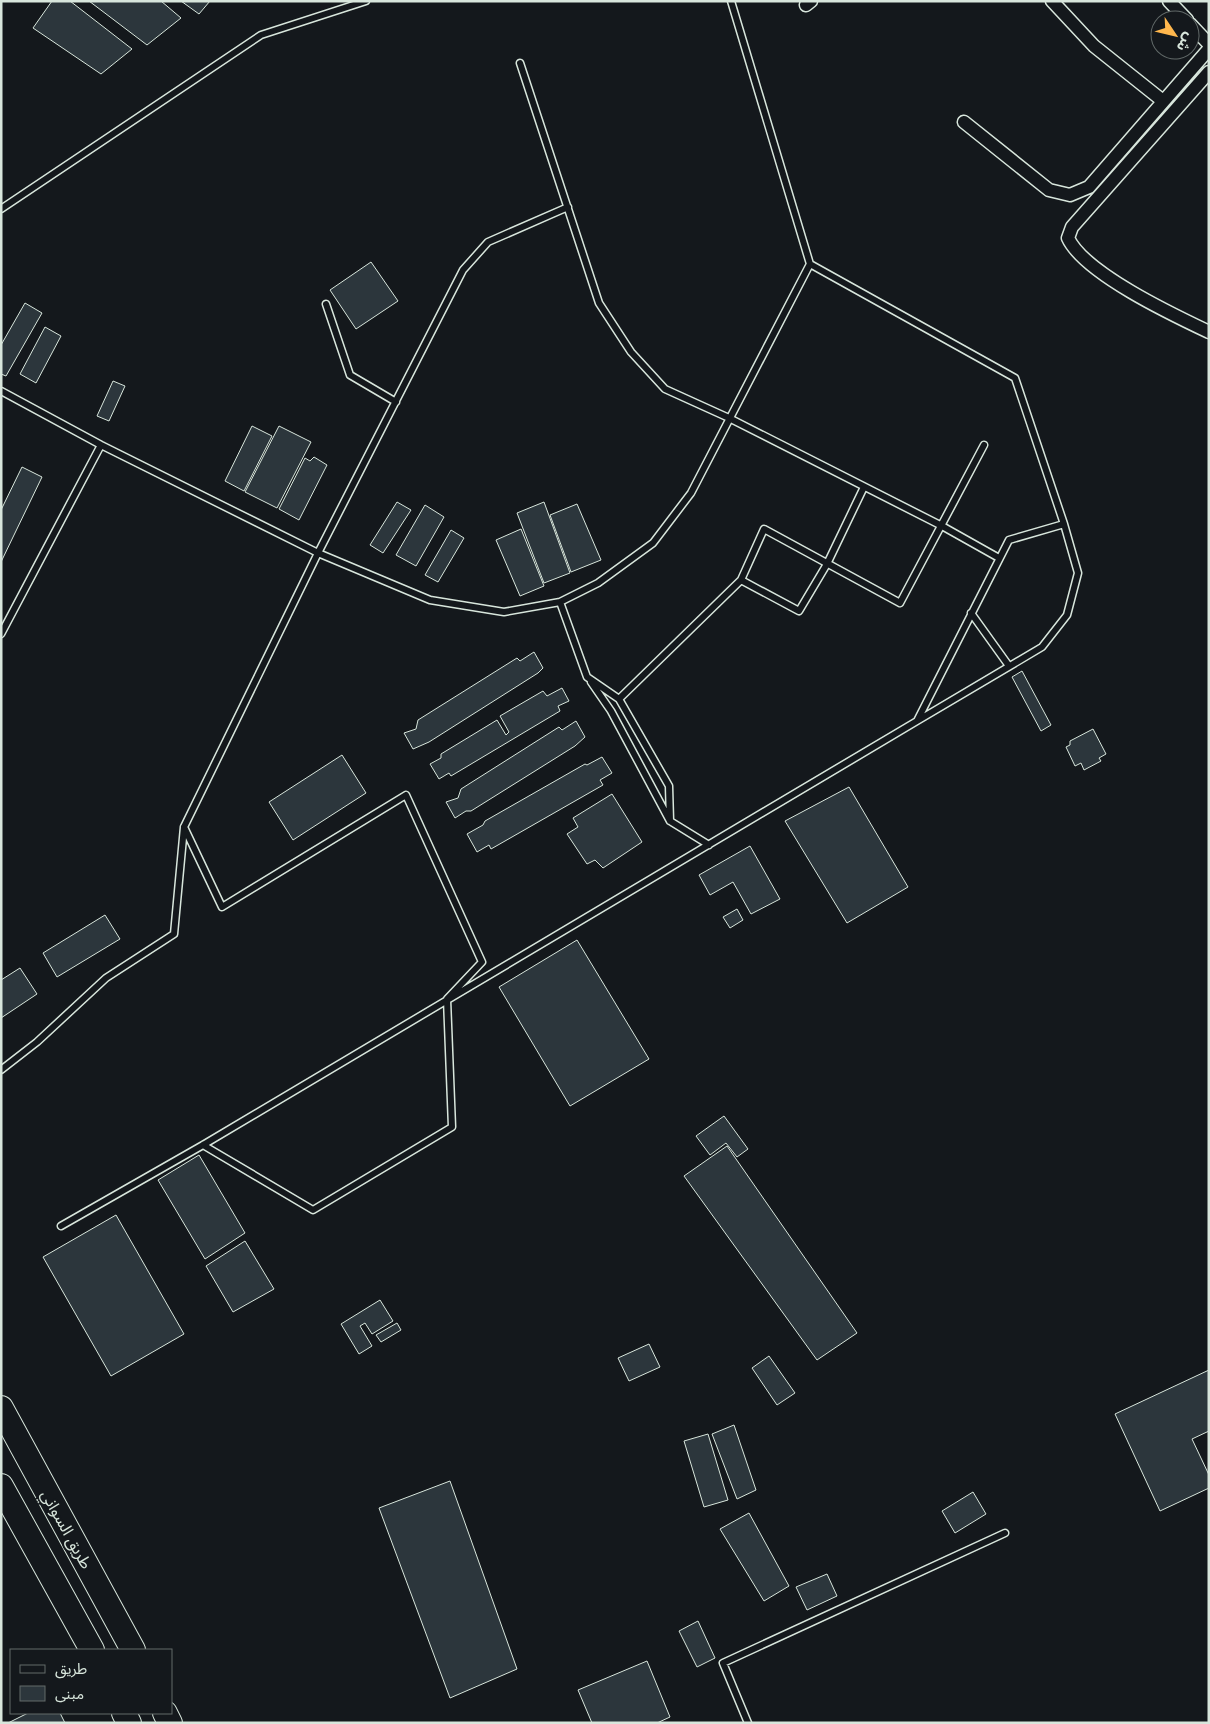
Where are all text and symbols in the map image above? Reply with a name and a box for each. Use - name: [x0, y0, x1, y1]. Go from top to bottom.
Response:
- north arrow: [1150, 10, 1200, 60]
- text: ش: [1174, 30, 1198, 55]
- street label: طريق السواني: [35, 1486, 96, 1574]
- legend: [10, 1649, 172, 1714]
- text: طريق: [55, 1660, 87, 1679]
- text: مبنى: [55, 1685, 84, 1703]

